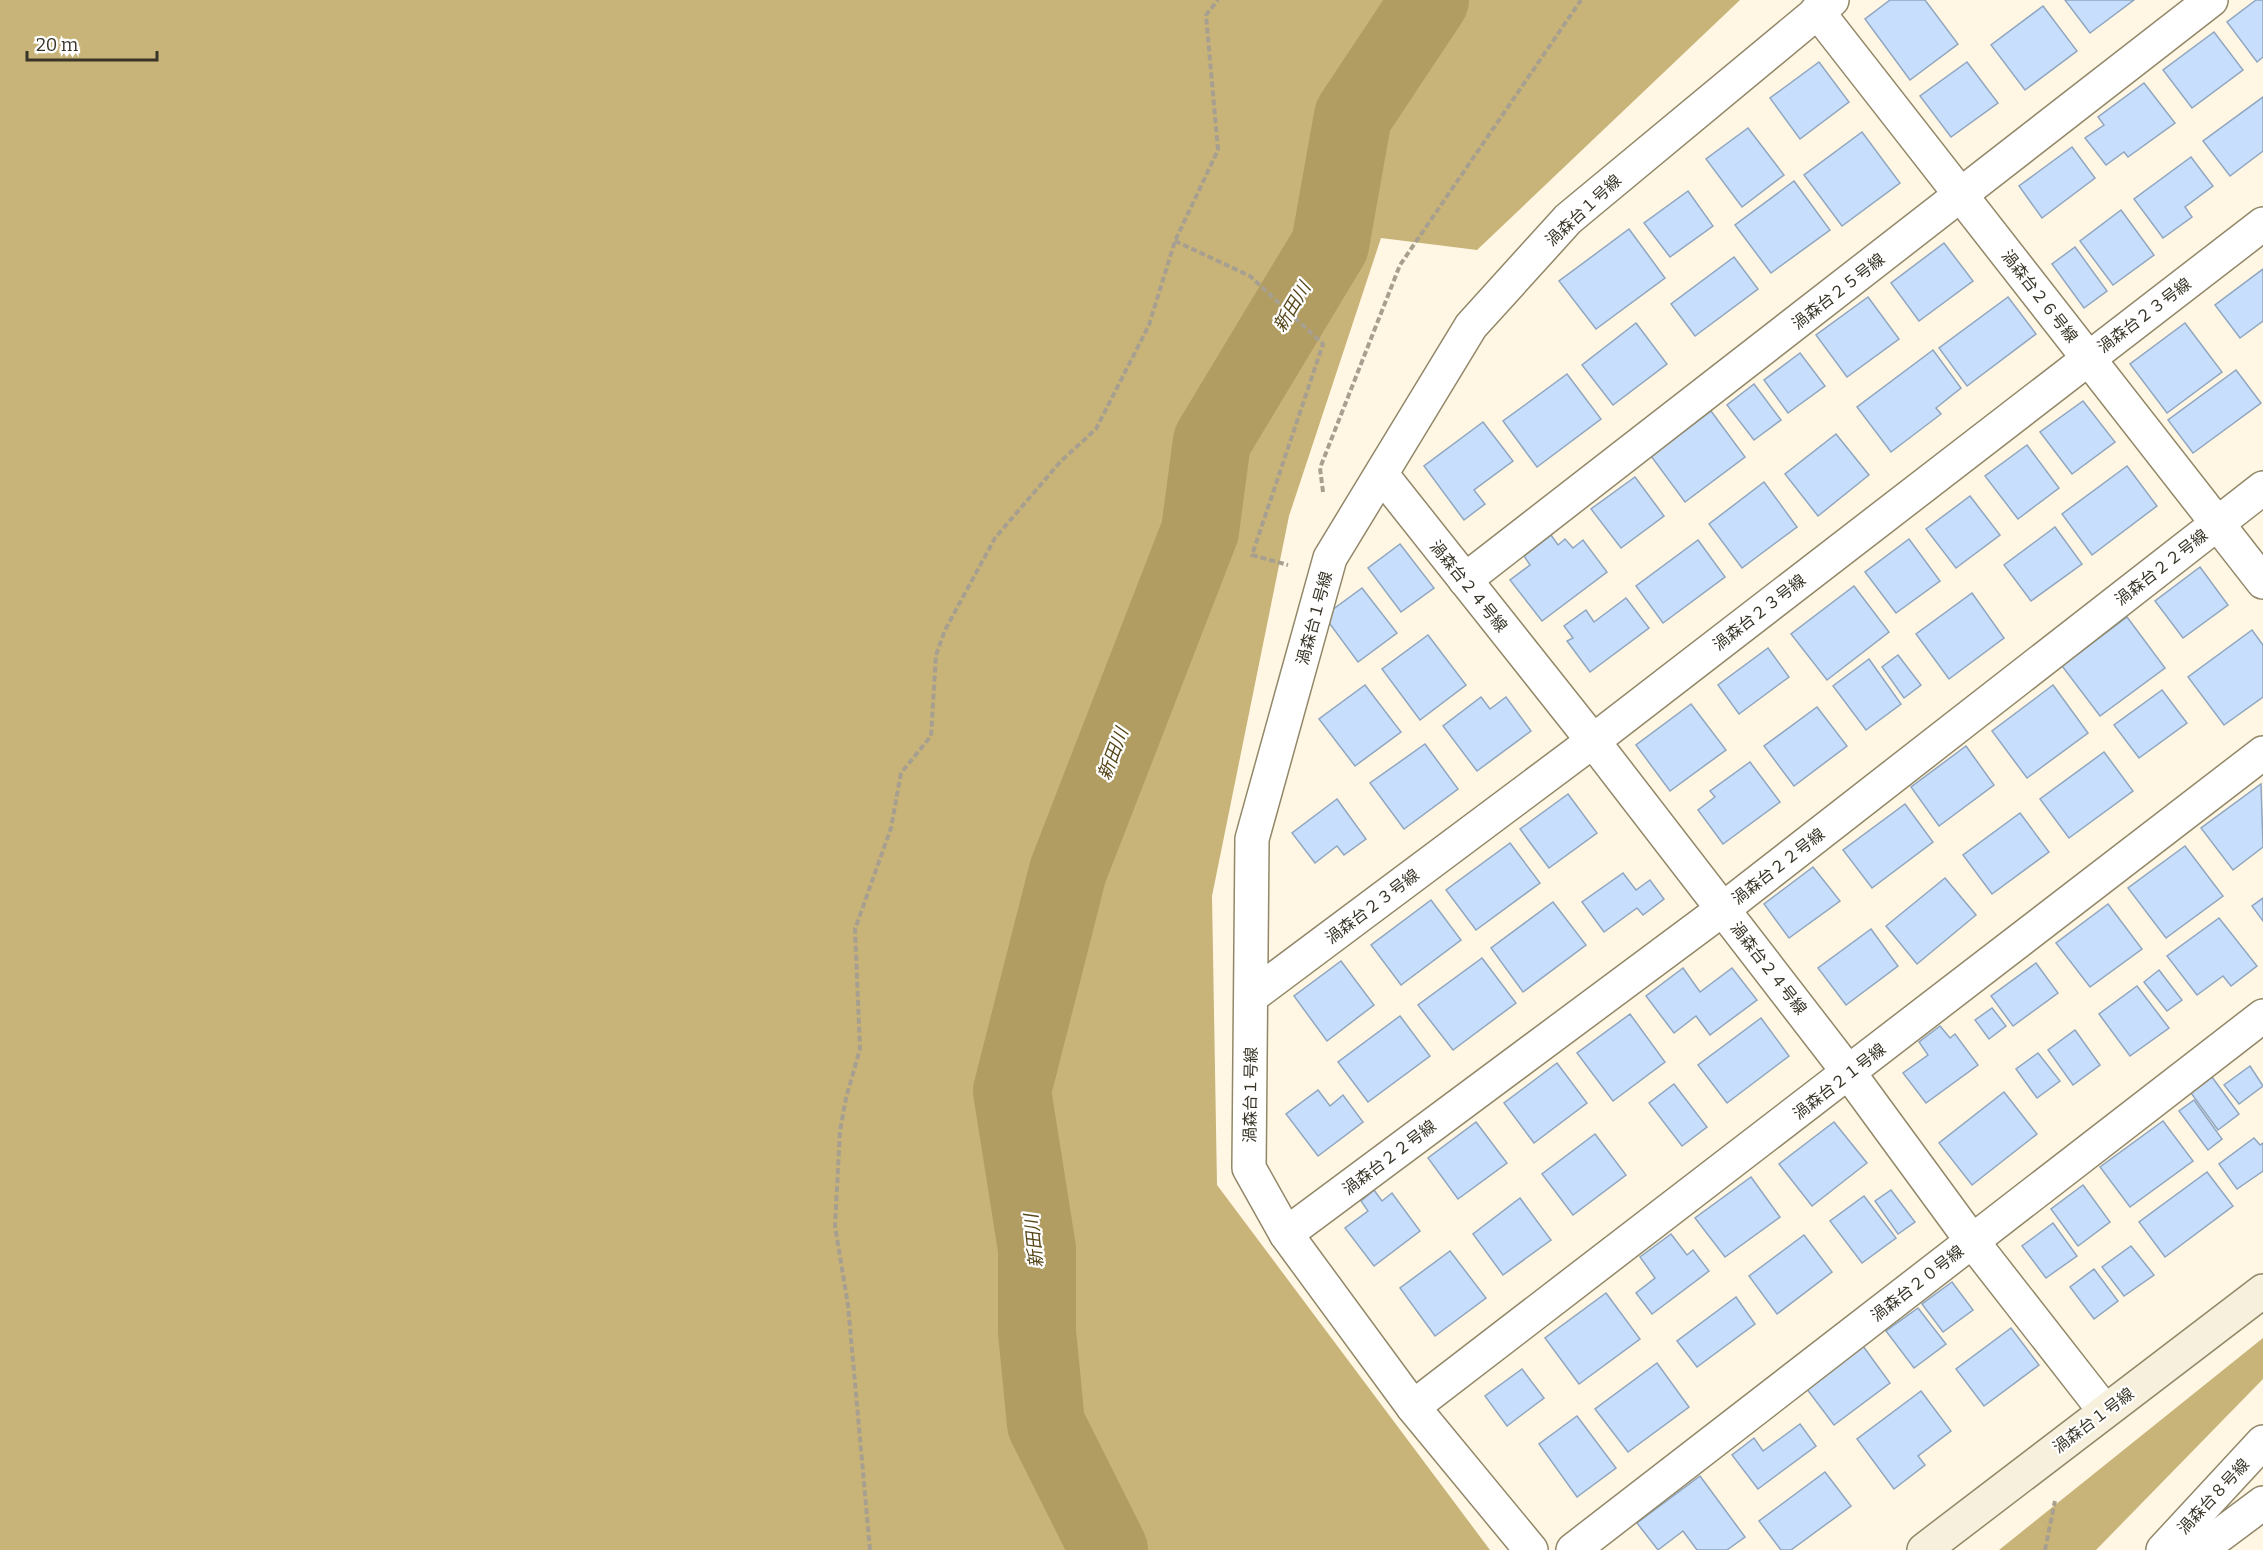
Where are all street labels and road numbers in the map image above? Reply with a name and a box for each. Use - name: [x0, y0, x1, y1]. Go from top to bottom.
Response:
- street label: 渦森台１号線: [1542, 171, 1625, 250]
- street label: 渦森台２６号線: [1998, 246, 2082, 346]
- street label: 渦森台２５号線: [1788, 249, 1888, 333]
- street label: 渦森台２３号線: [2094, 274, 2195, 357]
- street label: 渦森台２２号線: [2111, 525, 2211, 609]
- street label: 渦森台２４号線: [1426, 537, 1511, 636]
- street label: 渦森台１号線: [1293, 569, 1336, 667]
- street label: 渦森台２３号線: [1709, 570, 1809, 654]
- street label: 渦森台２２号線: [1728, 824, 1828, 908]
- street label: 渦森台２３号線: [1322, 865, 1423, 948]
- street label: 渦森台２４号線: [1727, 918, 1811, 1018]
- street label: 渦森台２１号線: [1789, 1039, 1889, 1123]
- street label: 渦森台１号線: [1240, 1047, 1261, 1143]
- street label: 渦森台２２号線: [1339, 1116, 1440, 1199]
- street label: 渦森台２０号線: [1867, 1241, 1967, 1325]
- street label: 渦森台１号線: [2049, 1384, 2137, 1457]
- street label: 渦森台８号線: [2174, 1455, 2253, 1538]

